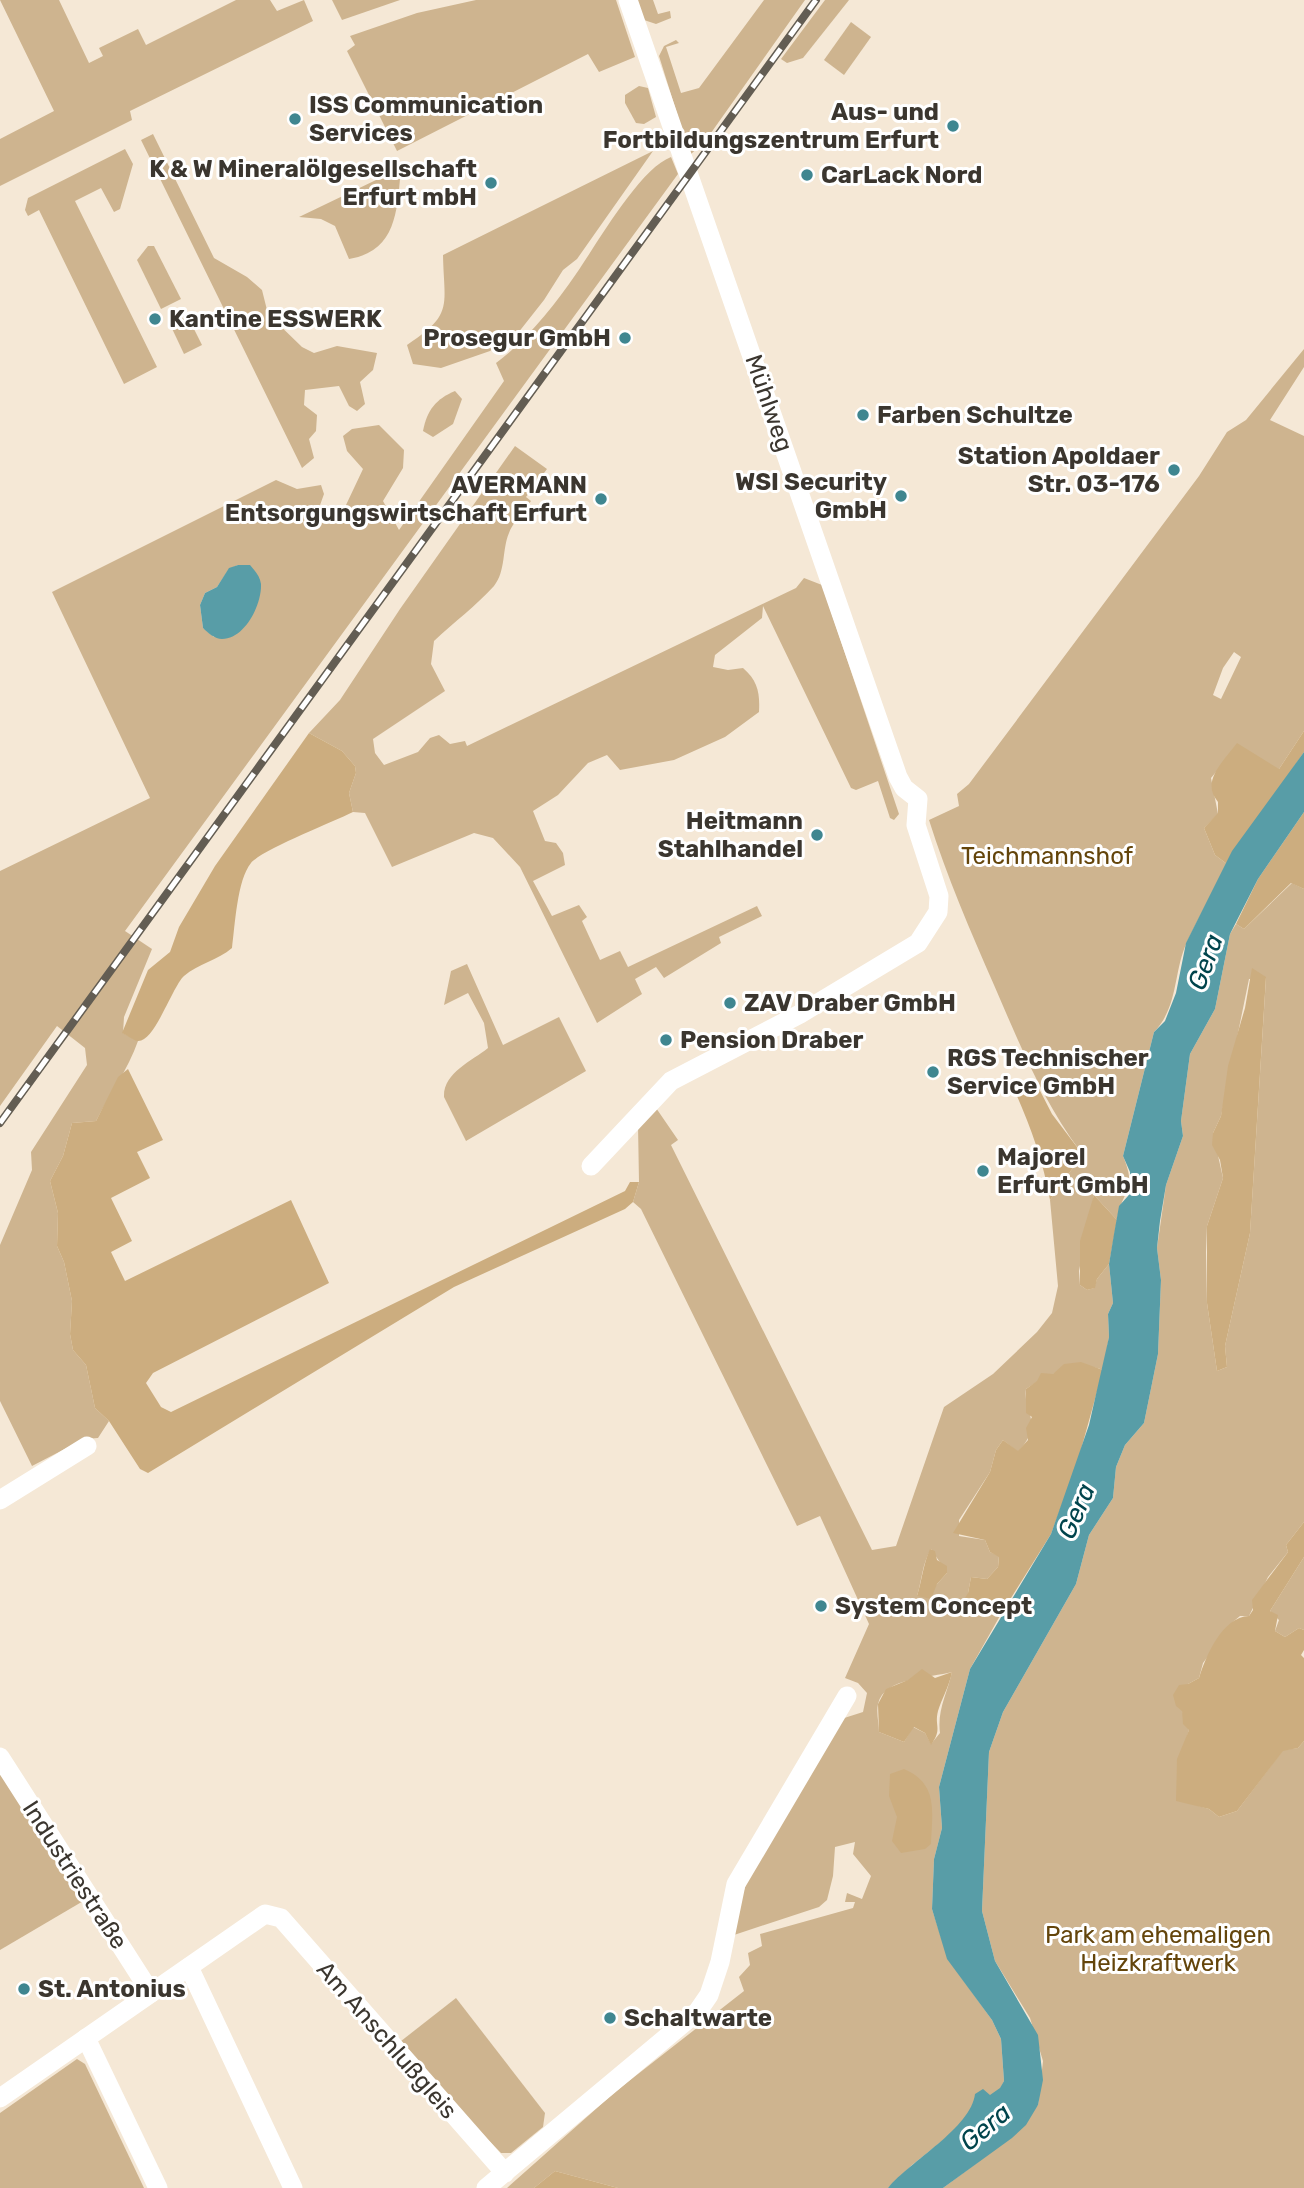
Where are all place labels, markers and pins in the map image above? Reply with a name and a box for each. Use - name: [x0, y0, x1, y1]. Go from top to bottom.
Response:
- place label: ISS Communication Services: [309, 91, 543, 147]
- place label: Aus- und Fortbildungszentrum Erfurt: [603, 98, 939, 154]
- marker: ISS Communication Services: [287, 111, 303, 127]
- marker: Aus- und Fortbildungszentrum Erfurt: [945, 118, 961, 134]
- place label: K & W Mineralölgesellschaft Erfurt mbH: [149, 155, 477, 211]
- place label: CarLack Nord: [821, 161, 982, 189]
- marker: CarLack Nord: [799, 167, 815, 183]
- marker: K & W Mineralölgesellschaft Erfurt mbH: [483, 175, 499, 191]
- place label: Kantine ESSWERK: [169, 305, 382, 333]
- marker: Kantine ESSWERK: [147, 311, 163, 327]
- place label: Prosegur GmbH: [423, 324, 611, 352]
- marker: Prosegur GmbH: [617, 330, 633, 346]
- place label: Farben Schultze: [877, 401, 1073, 429]
- marker: Farben Schultze: [855, 407, 871, 423]
- place label: Station Apoldaer Str. 03-176: [958, 442, 1160, 498]
- marker: Station Apoldaer Str. 03-176: [1166, 462, 1182, 478]
- place label: WSI Security GmbH: [735, 468, 887, 524]
- place label: AVERMANN Entsorgungswirtschaft Erfurt: [225, 471, 587, 527]
- marker: WSI Security GmbH: [893, 488, 909, 504]
- marker: AVERMANN Entsorgungswirtschaft Erfurt: [593, 491, 609, 507]
- place label: Heitmann Stahlhandel: [658, 807, 803, 863]
- marker: Heitmann Stahlhandel: [809, 827, 825, 843]
- place label: ZAV Draber GmbH: [744, 989, 956, 1017]
- marker: ZAV Draber GmbH: [722, 995, 738, 1011]
- place label: Pension Draber: [680, 1026, 864, 1054]
- marker: Pension Draber: [658, 1032, 674, 1048]
- place label: RGS Technischer Service GmbH: [947, 1044, 1149, 1100]
- marker: RGS Technischer Service GmbH: [925, 1064, 941, 1080]
- place label: Majorel Erfurt GmbH: [997, 1143, 1149, 1199]
- marker: Majorel Erfurt GmbH: [975, 1163, 991, 1179]
- place label: System Concept: [835, 1592, 1032, 1620]
- marker: System Concept: [813, 1598, 829, 1614]
- place label: St. Antonius: [38, 1975, 186, 2003]
- marker: St. Antonius: [16, 1981, 32, 1997]
- place label: Schaltwarte: [624, 2004, 772, 2032]
- marker: Schaltwarte: [602, 2010, 618, 2026]

